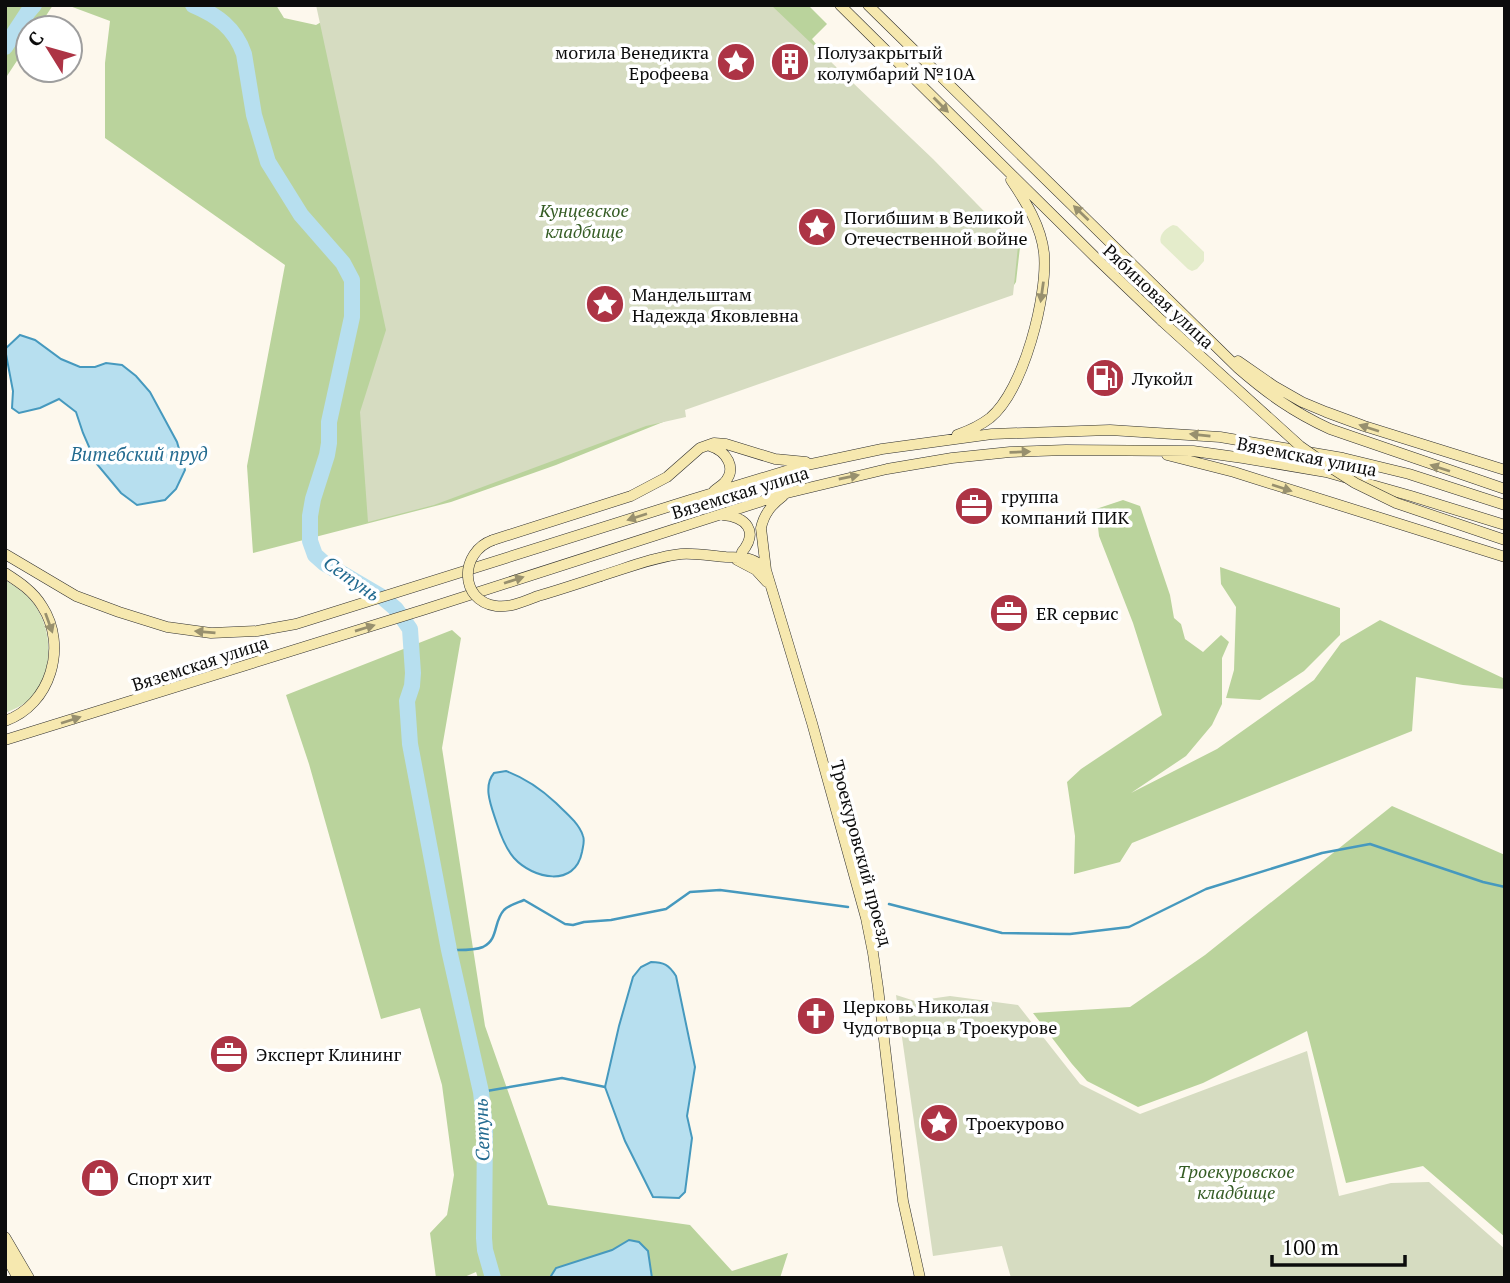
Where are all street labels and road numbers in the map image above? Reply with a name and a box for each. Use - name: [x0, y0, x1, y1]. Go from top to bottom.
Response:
- street label: Рябиновая улица: [1098, 238, 1220, 354]
- street label: Вяземская улица: [1235, 431, 1379, 481]
- street label: Вяземская улица: [669, 460, 811, 524]
- street label: Вяземская улица: [129, 630, 271, 696]
- street label: Троекуровский проезд: [826, 757, 898, 949]

